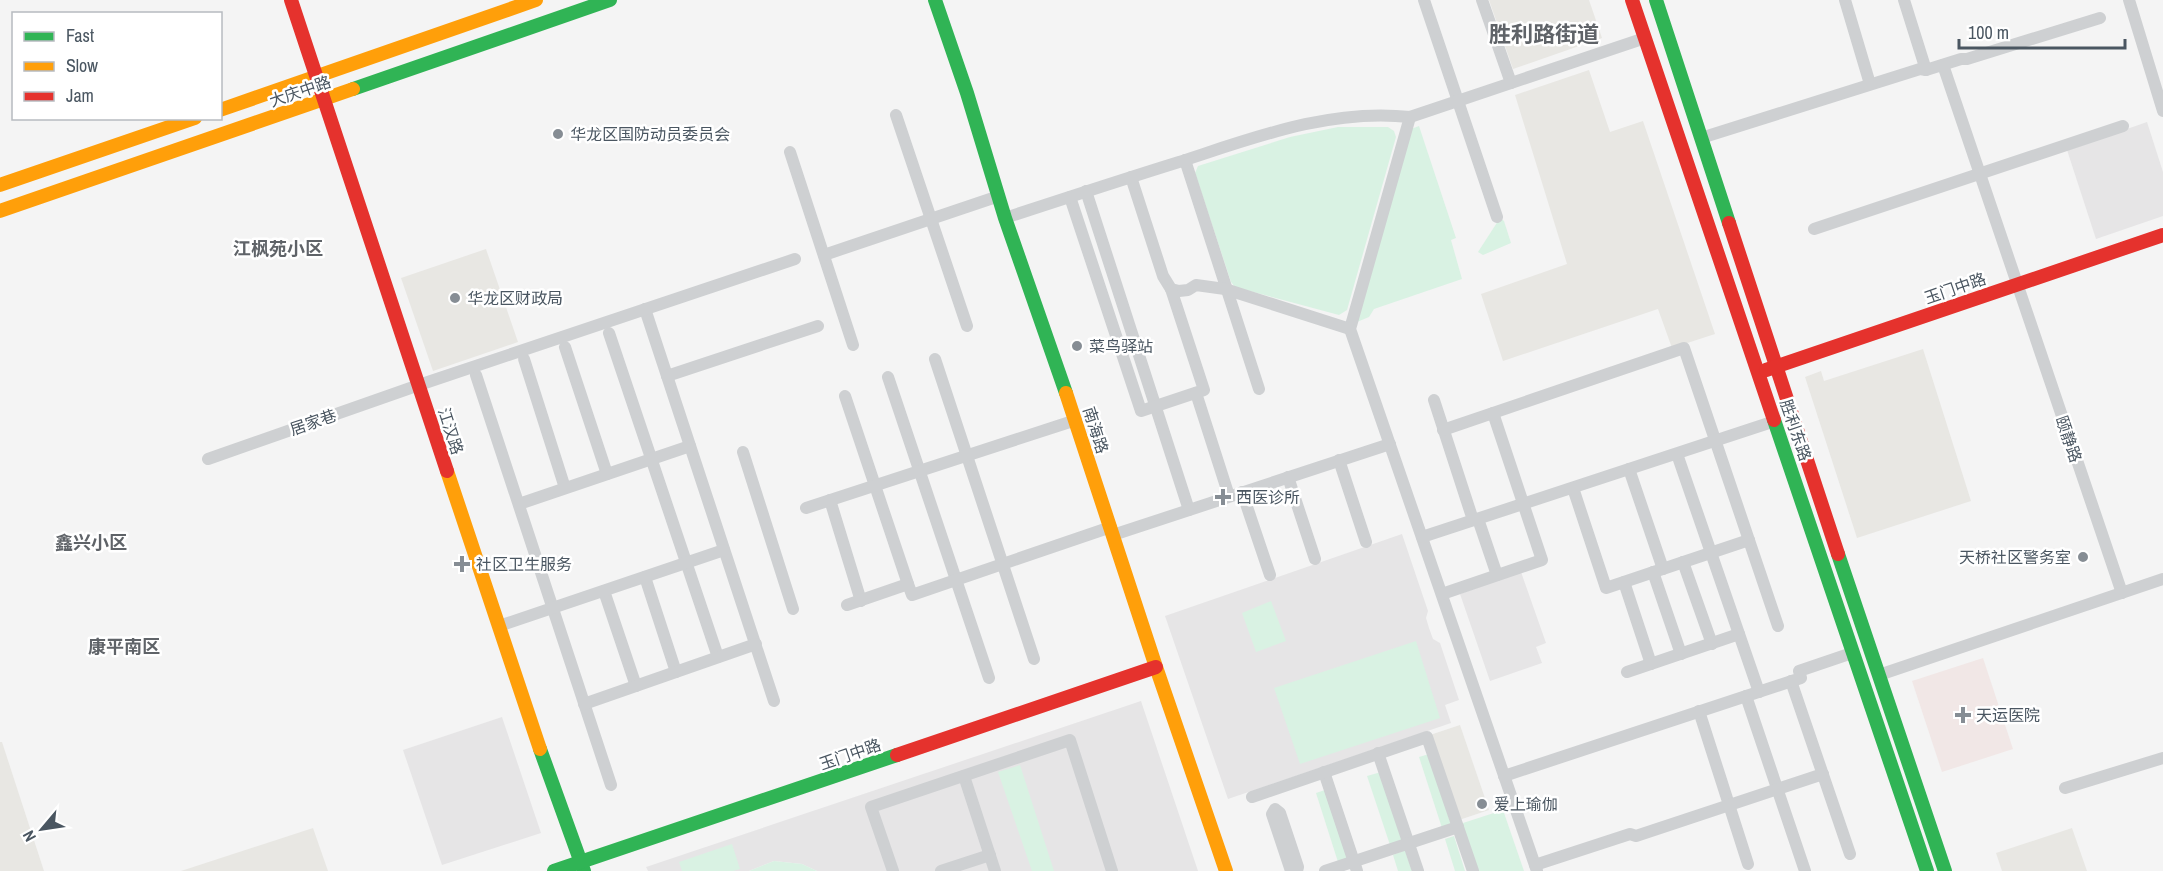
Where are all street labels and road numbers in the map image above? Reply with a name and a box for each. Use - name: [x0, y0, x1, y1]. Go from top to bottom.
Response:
- street label: 大庆中路: [266, 70, 334, 112]
- street label: 玉门中路: [1921, 267, 1989, 309]
- street label: 胜利东路: [1775, 396, 1817, 464]
- street label: 居家巷: [287, 404, 339, 440]
- street label: 南海路: [1078, 404, 1114, 456]
- street label: 江汉路: [433, 405, 469, 457]
- street label: 颐静路: [2051, 413, 2087, 465]
- street label: 玉门中路: [816, 733, 884, 775]

